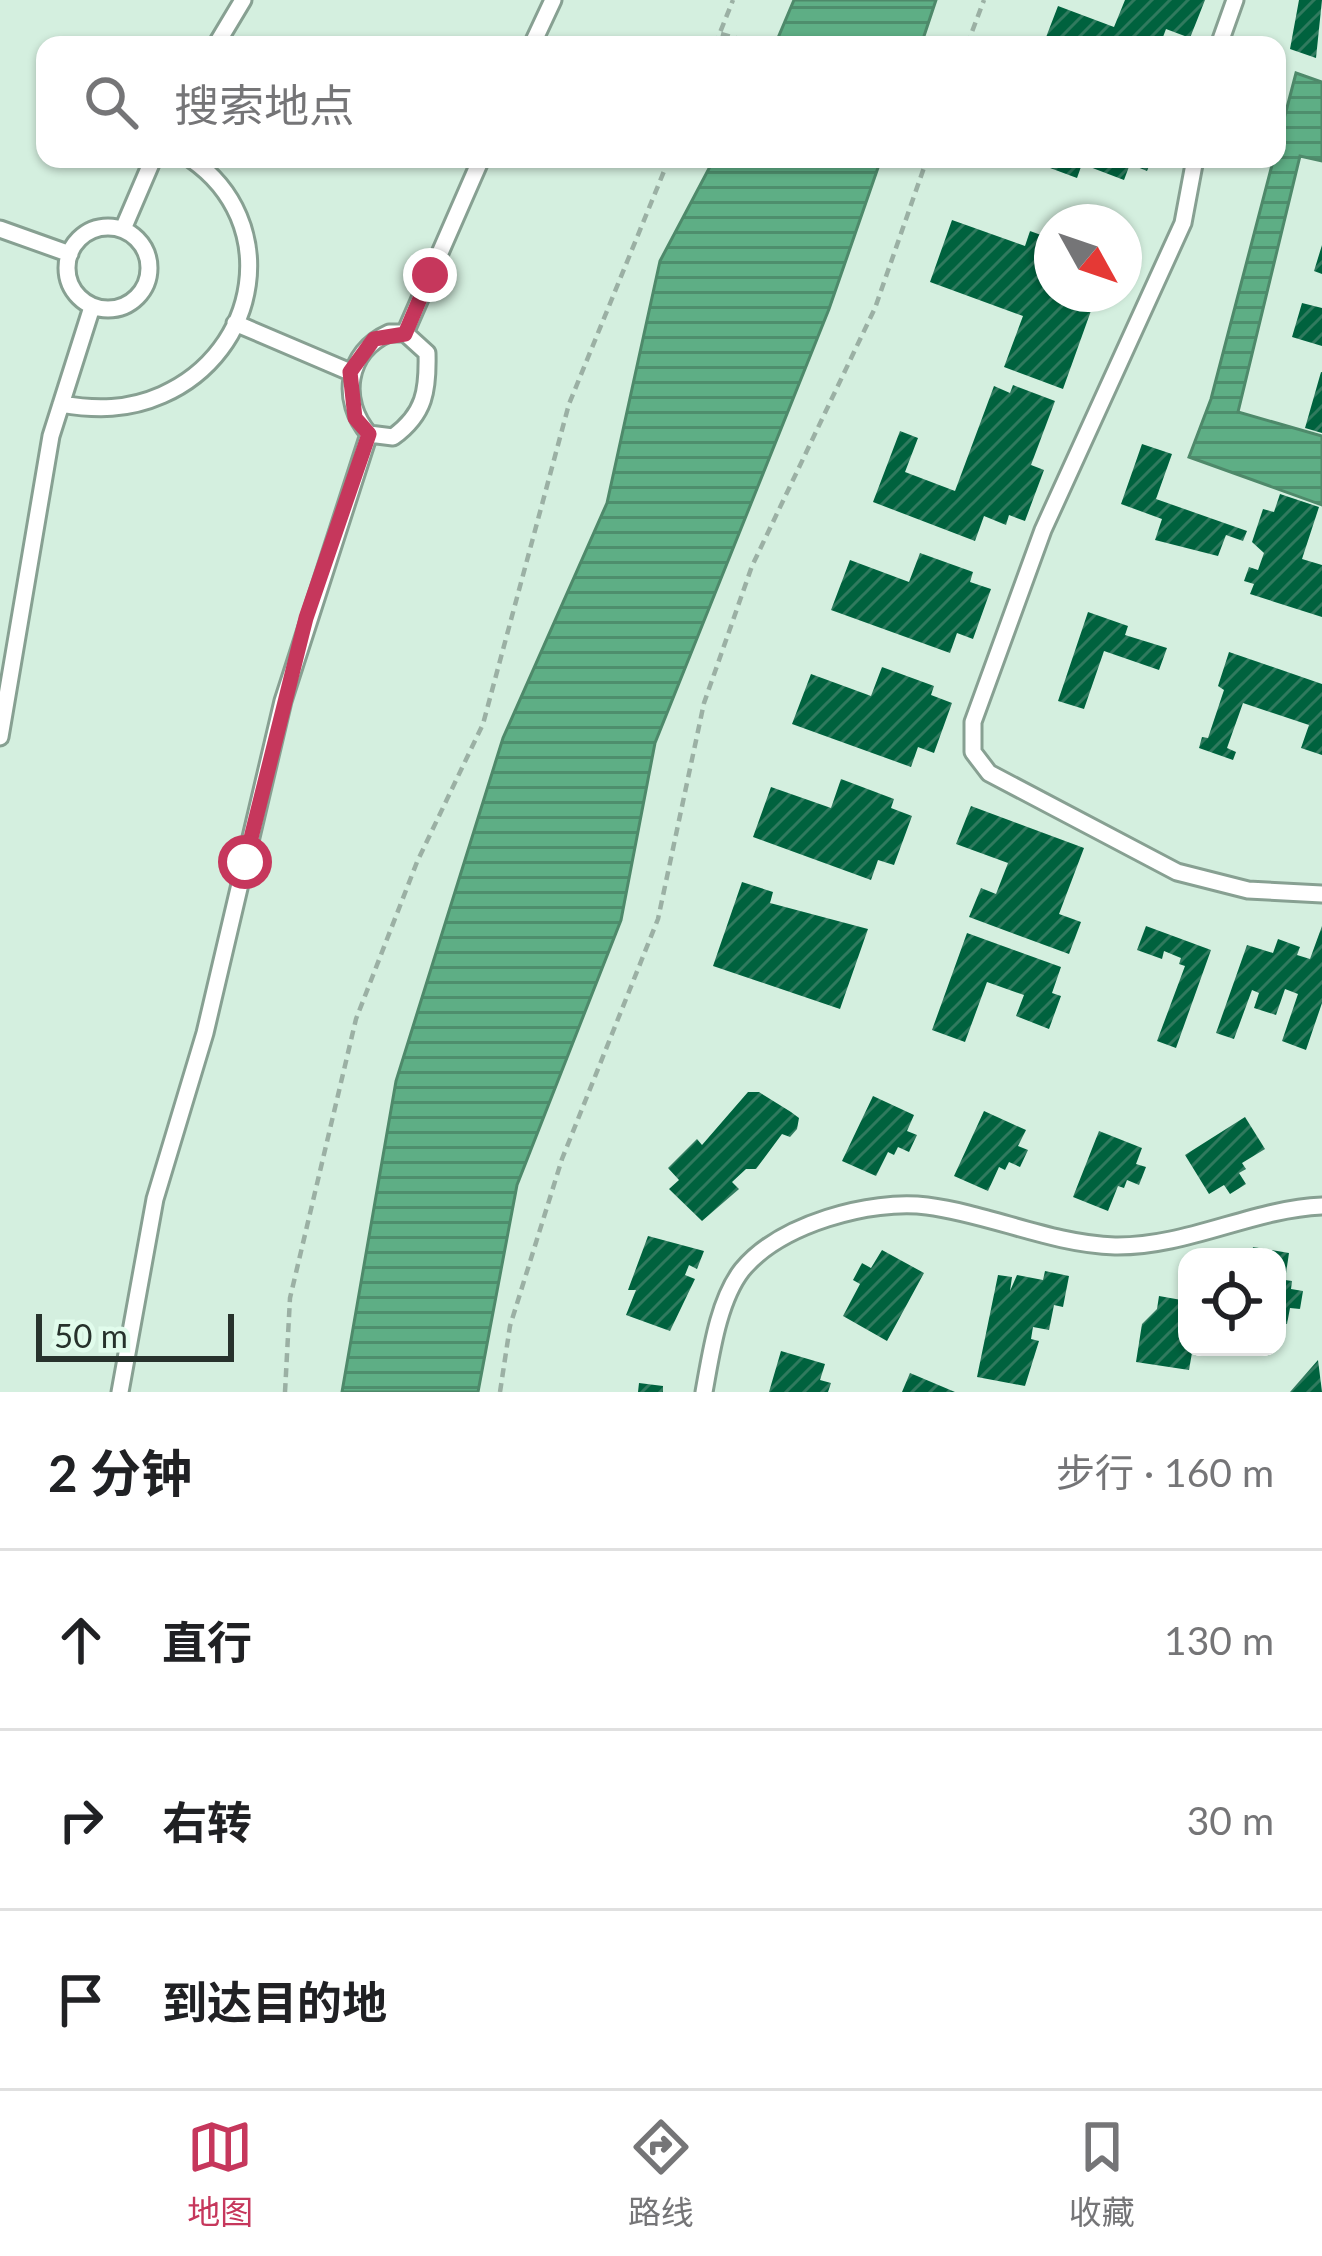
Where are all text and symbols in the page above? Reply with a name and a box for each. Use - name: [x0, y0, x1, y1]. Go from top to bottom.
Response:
- search box: [36, 36, 1286, 168]
- icon: search: [78, 69, 144, 135]
- text: 搜索地点: [174, 78, 354, 132]
- north arrow: [1034, 204, 1142, 312]
- route end: [403, 248, 457, 302]
- route start: [218, 835, 272, 889]
- map controls: [1178, 1248, 1286, 1356]
- button: locate: [1178, 1248, 1286, 1356]
- scale bar: [36, 1308, 234, 1361]
- text: 50 m: [54, 1315, 128, 1355]
- text: 2 分钟: [48, 1442, 192, 1503]
- text: 步行 · 160 m: [1056, 1449, 1274, 1495]
- icon: ahead: [48, 1607, 114, 1673]
- text: 直行: [162, 1615, 252, 1669]
- text: 130 m: [1164, 1617, 1274, 1663]
- icon: right: [48, 1787, 114, 1853]
- text: 右转: [162, 1795, 252, 1849]
- text: 30 m: [1187, 1797, 1274, 1843]
- icon: arrive: [48, 1967, 114, 2033]
- text: 到达目的地: [162, 1975, 387, 2029]
- tab: 地图: [187, 2114, 253, 2234]
- tab: 路线: [628, 2114, 694, 2234]
- tab: 收藏: [1069, 2114, 1135, 2234]

